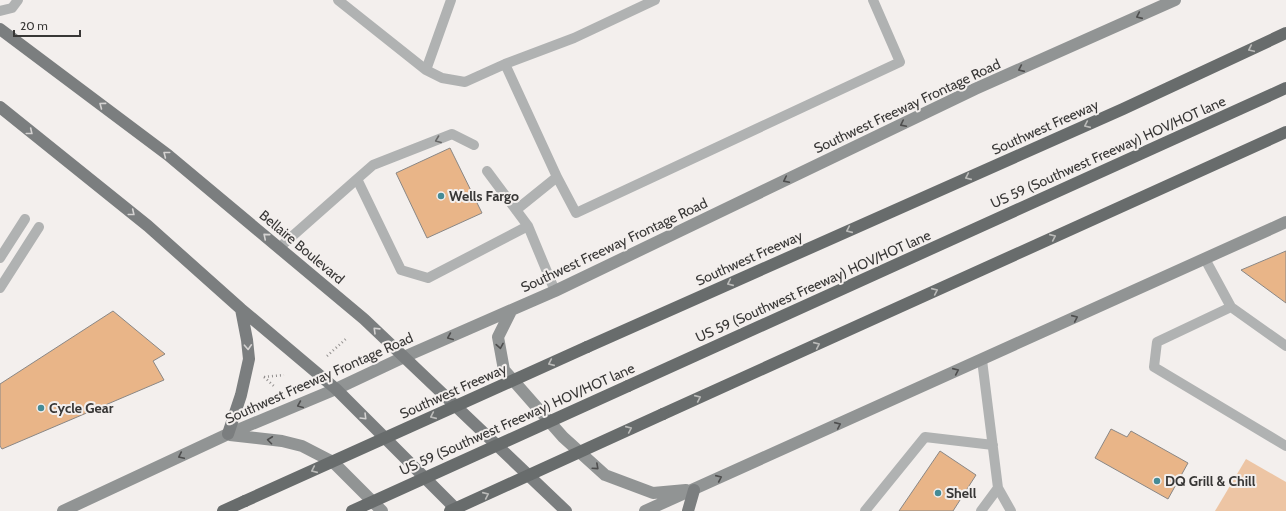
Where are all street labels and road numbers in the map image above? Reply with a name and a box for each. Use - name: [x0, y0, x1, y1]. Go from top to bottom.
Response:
- street label: Southwest Freeway Frontage Road: [811, 55, 1003, 157]
- street label: US 59 (Southwest Freeway) HOV/HOT lane: [988, 92, 1228, 212]
- street label: Southwest Freeway: [989, 95, 1101, 159]
- street label: Southwest Freeway Frontage Road: [518, 194, 710, 296]
- street label: Bellaire Boulevard: [256, 206, 348, 288]
- street label: Southwest Freeway: [693, 226, 805, 290]
- street label: US 59 (Southwest Freeway) HOV/HOT lane: [693, 226, 933, 346]
- street label: Southwest Freeway Frontage Road: [222, 328, 416, 428]
- street label: Southwest Freeway: [397, 359, 509, 423]
- street label: US 59 (Southwest Freeway) HOV/HOT lane: [397, 359, 637, 479]

